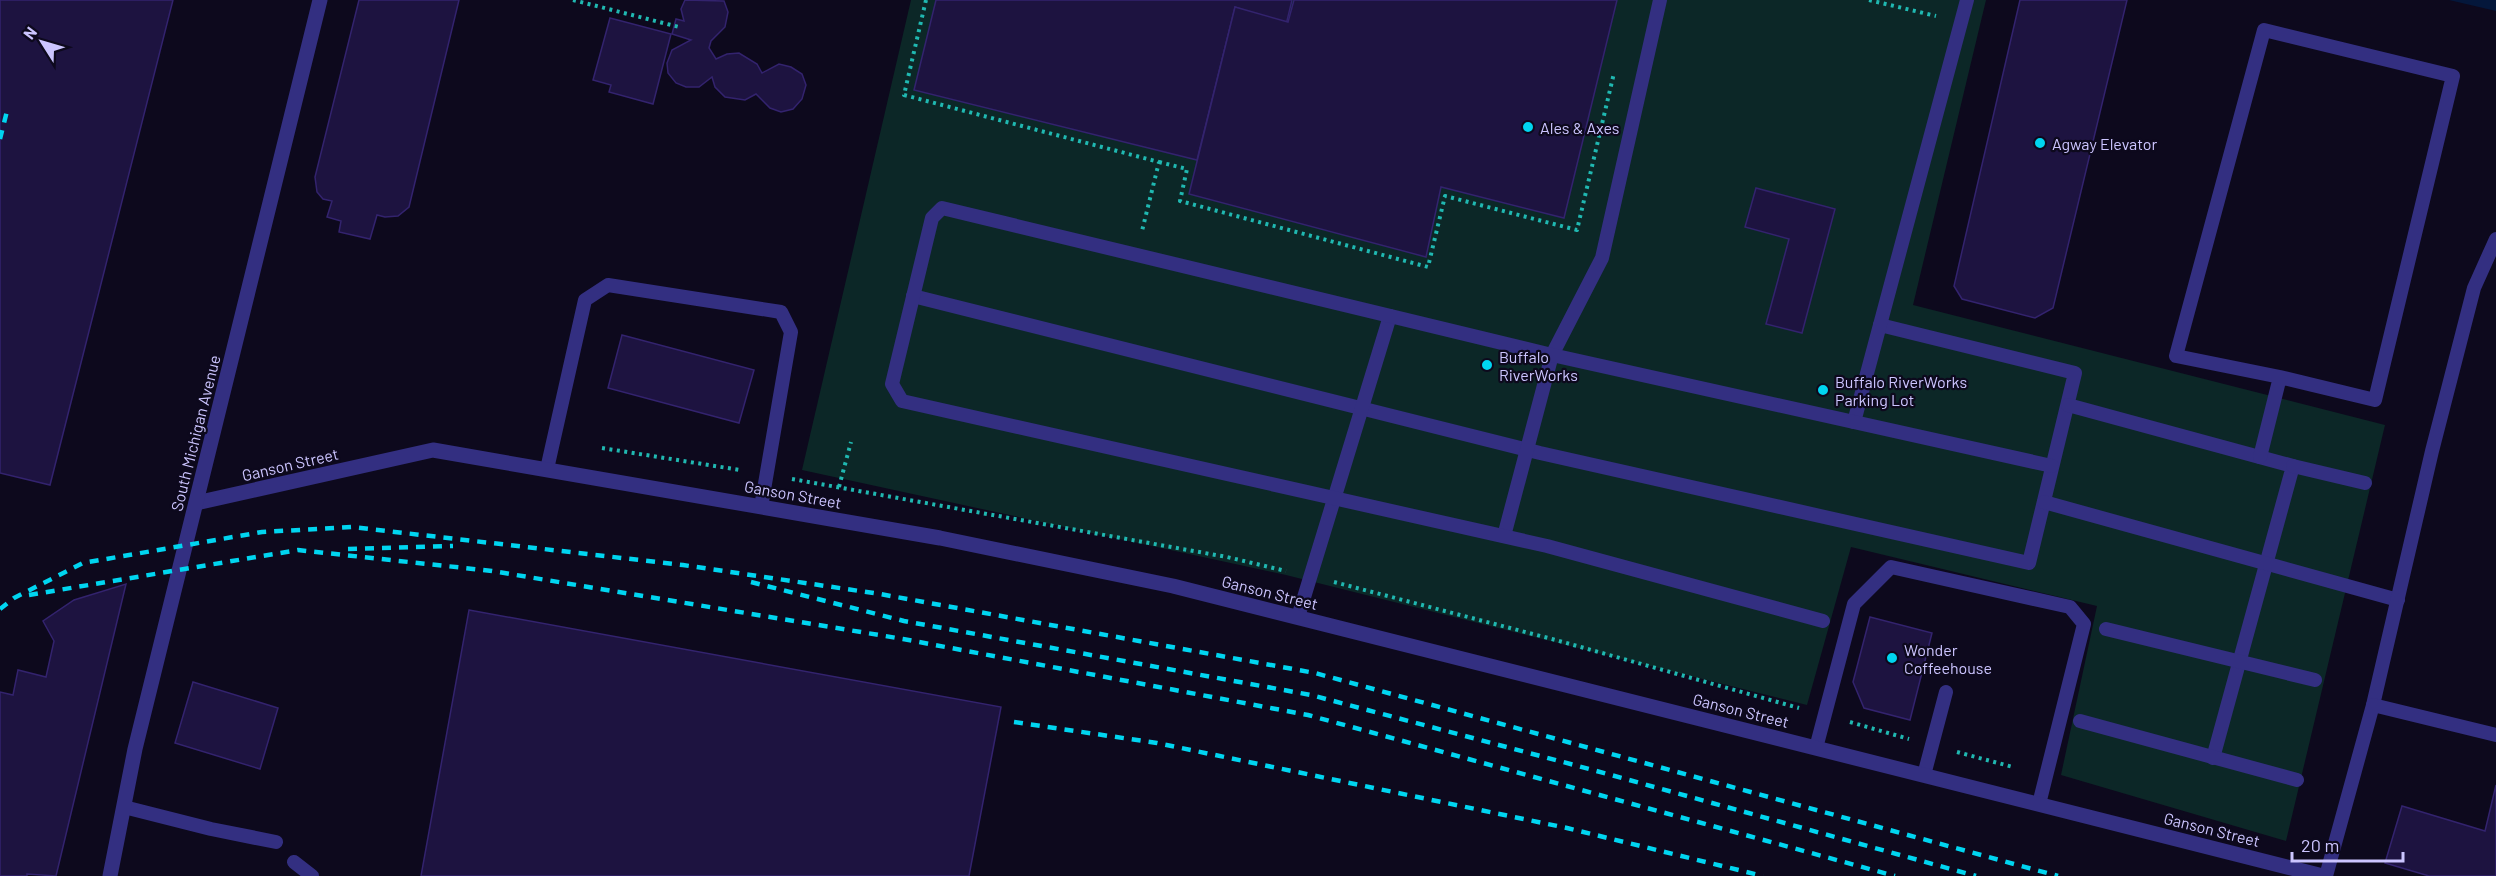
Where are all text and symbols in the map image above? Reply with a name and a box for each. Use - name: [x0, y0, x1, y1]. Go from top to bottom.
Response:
- north arrow: [12, 12, 72, 72]
- text: N: [19, 23, 40, 43]
- place label: Ales & Axes: [1540, 118, 1620, 137]
- marker: Ales & Axes: [1521, 120, 1535, 134]
- place label: Agway Elevator: [2052, 134, 2157, 153]
- marker: Agway Elevator: [2033, 136, 2047, 150]
- place label: Buffalo RiverWorks: [1499, 347, 1578, 384]
- street label: South Michigan Avenue: [166, 353, 224, 513]
- marker: Buffalo RiverWorks: [1480, 358, 1494, 372]
- place label: Buffalo RiverWorks Parking Lot: [1835, 372, 1967, 409]
- marker: Buffalo RiverWorks Parking Lot: [1816, 383, 1830, 397]
- street label: Ganson Street: [240, 444, 340, 484]
- street label: Ganson Street: [743, 476, 843, 512]
- street label: Ganson Street: [1220, 571, 1320, 613]
- place label: Wonder Coffeehouse: [1904, 640, 1992, 677]
- marker: Wonder Coffeehouse: [1885, 651, 1899, 665]
- street label: Ganson Street: [1691, 689, 1791, 731]
- street label: Ganson Street: [2162, 808, 2262, 850]
- scale bar: [2292, 825, 2403, 863]
- text: 20 m: [2301, 834, 2339, 856]

